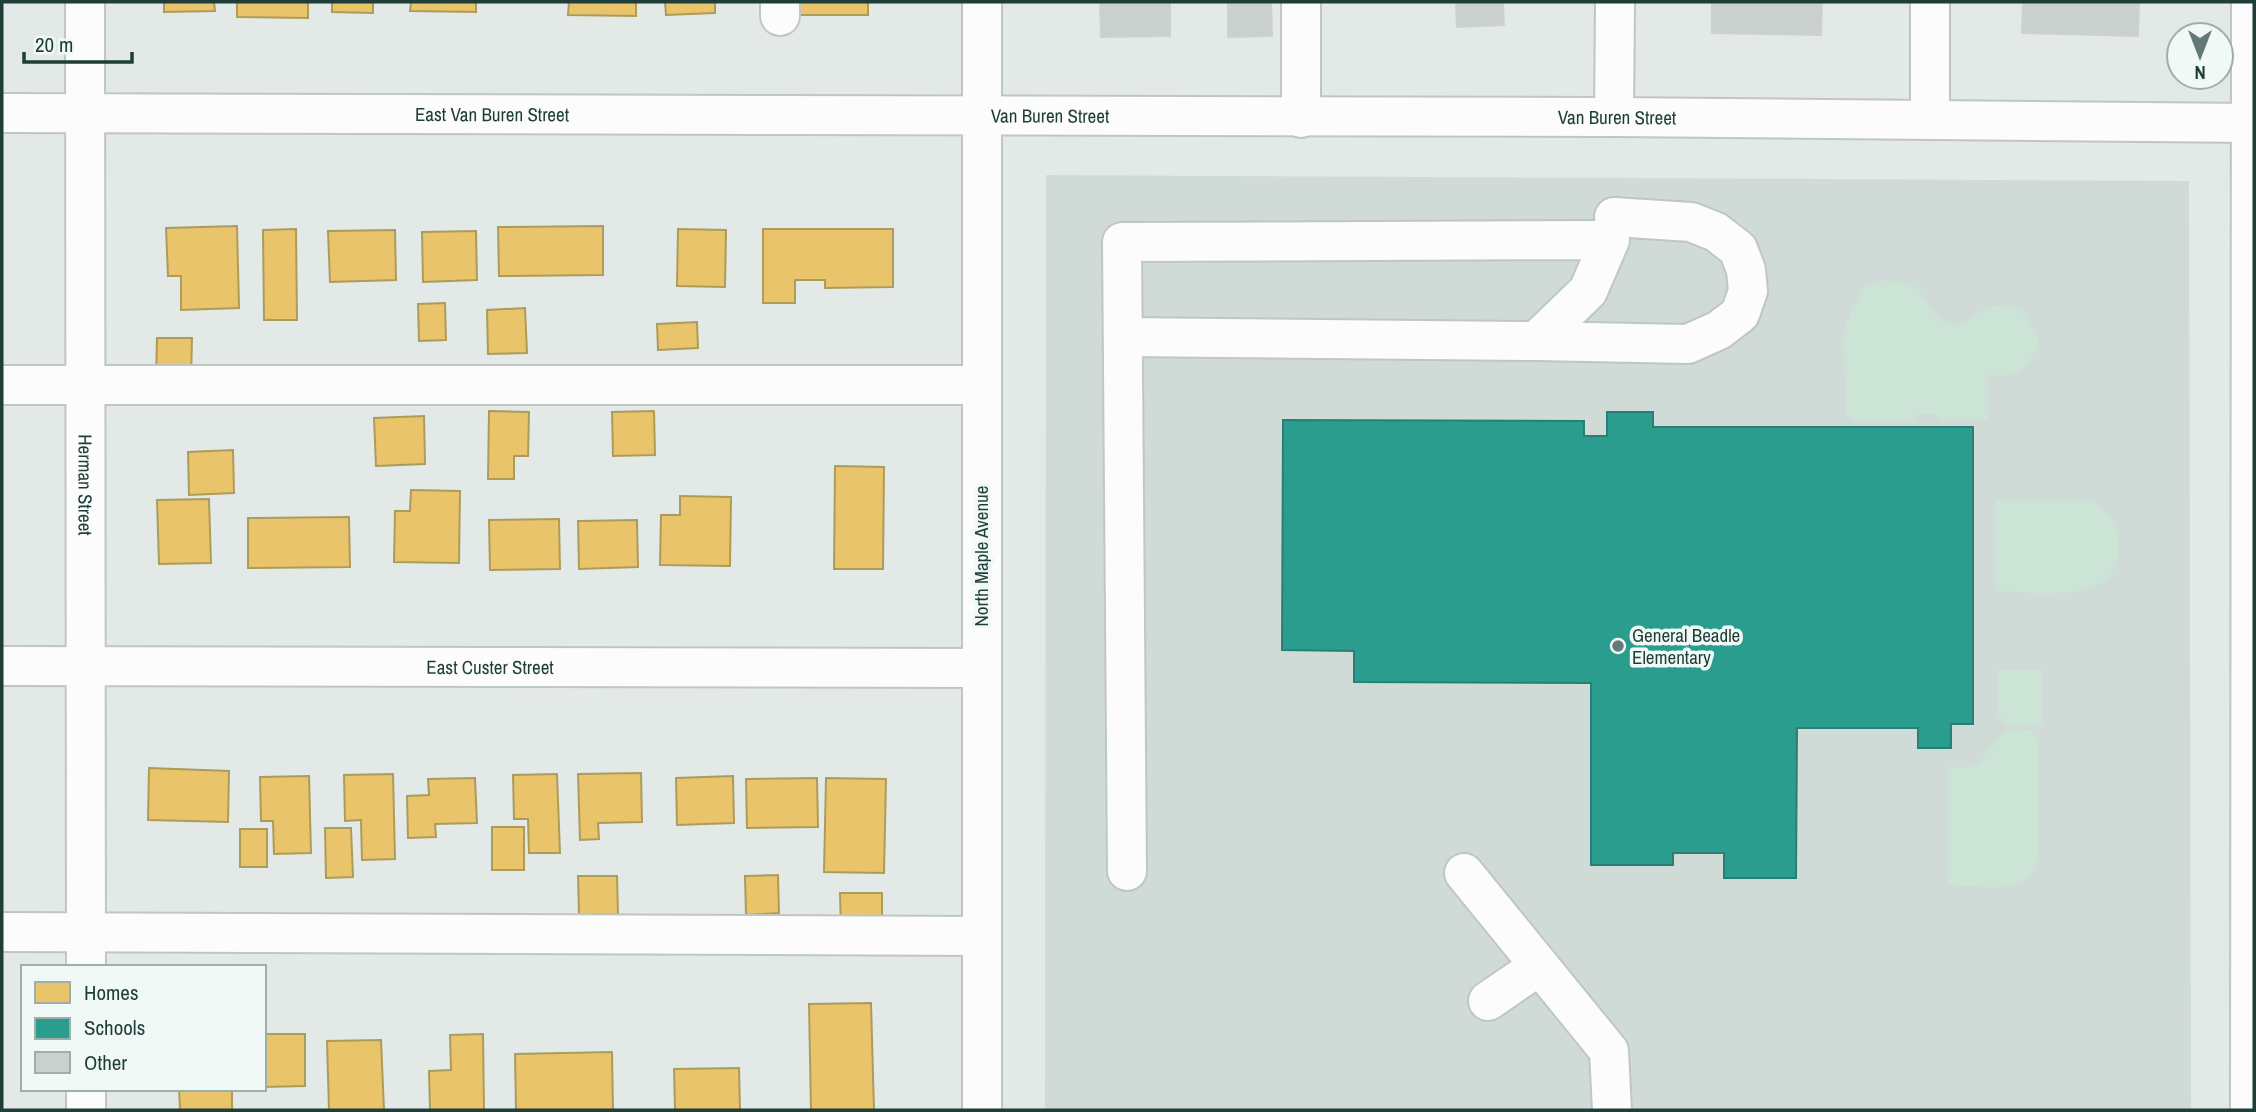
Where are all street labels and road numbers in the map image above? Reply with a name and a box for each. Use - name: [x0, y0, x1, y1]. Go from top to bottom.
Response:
- street label: East Van Buren Street: [415, 101, 570, 127]
- street label: Van Buren Street: [991, 102, 1110, 129]
- street label: Van Buren Street: [1558, 104, 1677, 131]
- street label: Herman Street: [72, 434, 99, 536]
- street label: North Maple Avenue: [968, 486, 994, 626]
- street label: East Custer Street: [426, 654, 554, 680]

